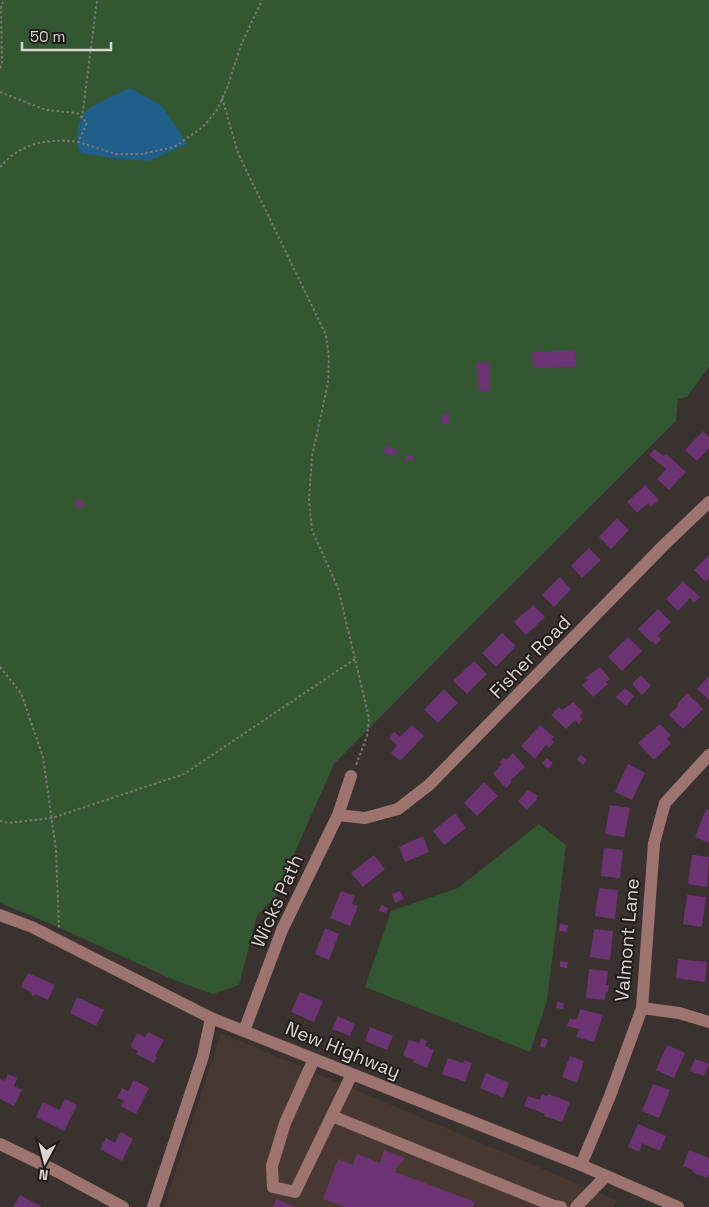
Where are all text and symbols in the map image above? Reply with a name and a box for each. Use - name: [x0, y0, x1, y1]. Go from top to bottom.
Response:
- scale bar: [22, 20, 111, 52]
- text: 50 m: [30, 27, 65, 46]
- street label: Fisher Road: [484, 610, 576, 704]
- street label: Wicks Path: [245, 850, 309, 952]
- street label: Valmont Lane: [609, 877, 645, 1003]
- street label: New Highway: [282, 1016, 404, 1084]
- north arrow: [20, 1137, 70, 1187]
- text: N: [38, 1165, 49, 1184]

